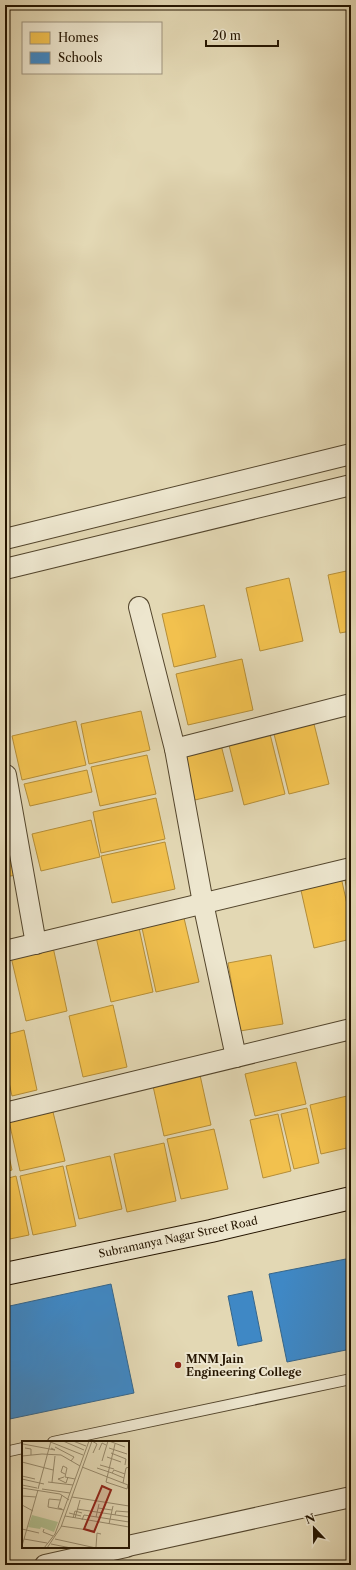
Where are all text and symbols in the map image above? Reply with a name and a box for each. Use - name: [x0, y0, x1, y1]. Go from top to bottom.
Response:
- legend: [22, 22, 162, 74]
- scale bar: [206, 22, 278, 48]
- text: 20 m: [212, 28, 241, 43]
- text: Homes: [58, 30, 98, 45]
- text: Schools: [58, 50, 103, 65]
- street label: Subramanya Nagar Street Road: [97, 1213, 259, 1261]
- place label: MNM Jain Engineering College: [186, 1352, 302, 1379]
- marker: MNM Jain Engineering College: [173, 1360, 183, 1370]
- inset map: [22, 1441, 129, 1548]
- north arrow: [294, 1508, 334, 1548]
- text: N: [303, 1510, 318, 1527]

